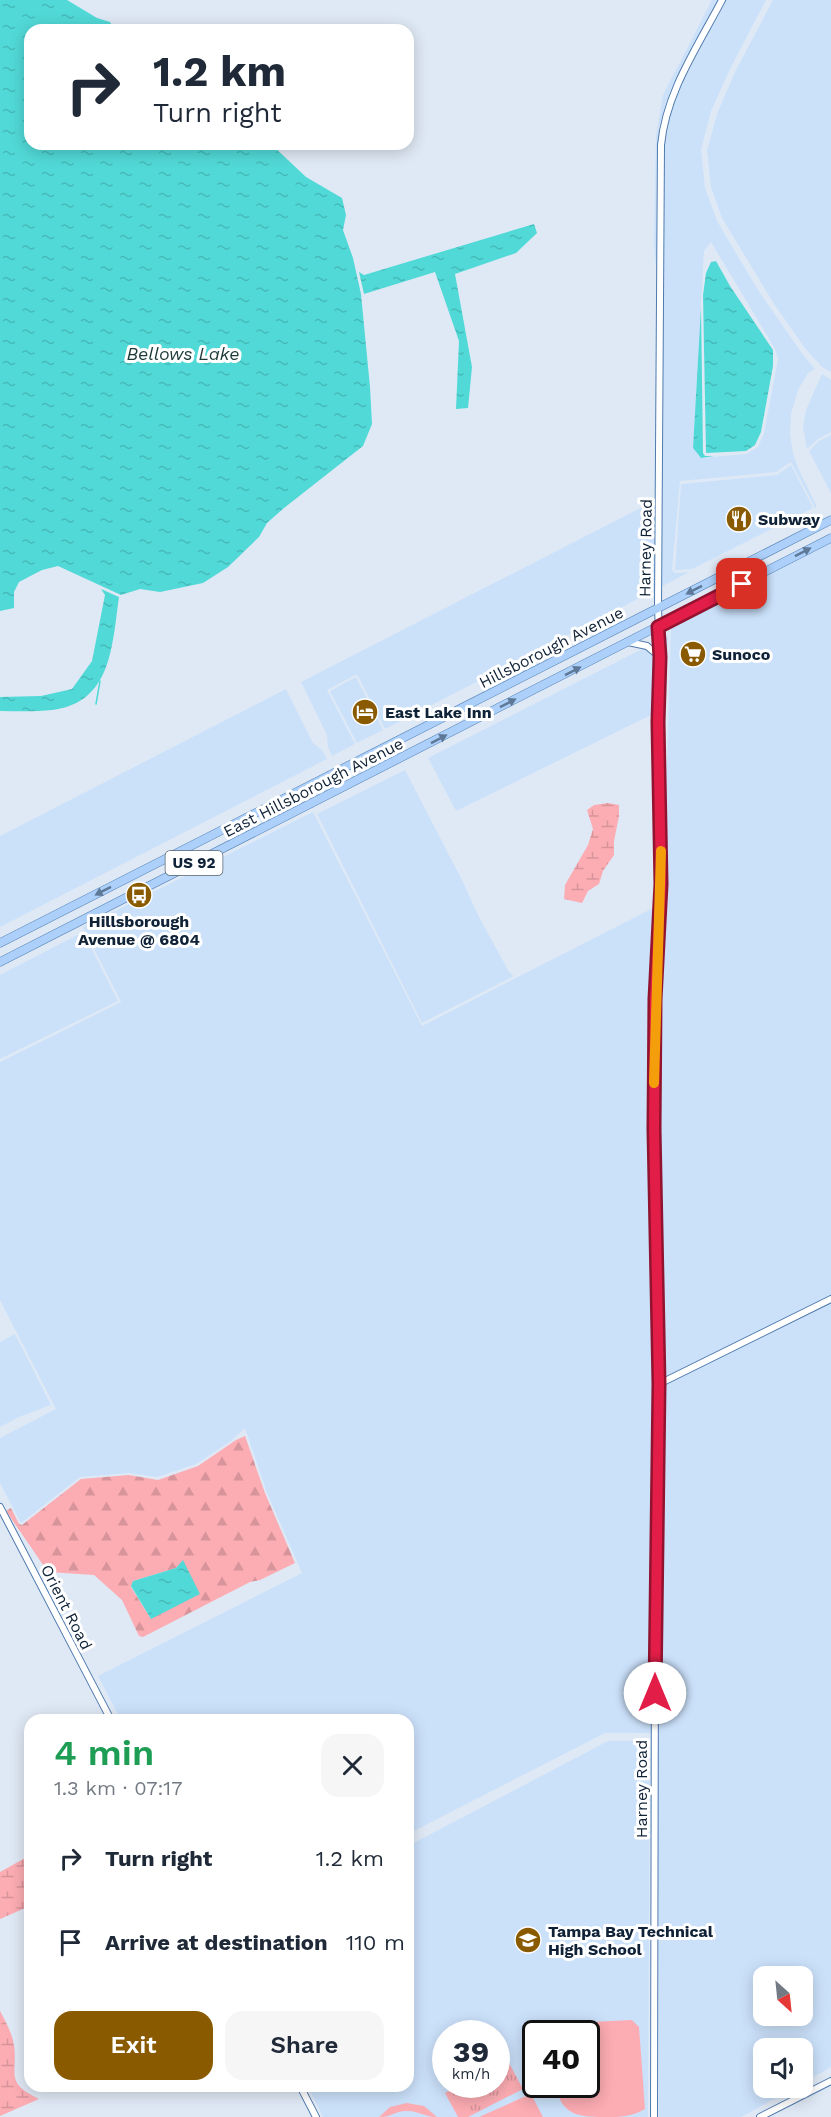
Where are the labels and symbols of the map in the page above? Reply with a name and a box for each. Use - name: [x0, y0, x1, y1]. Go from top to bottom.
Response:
- water label: Bellows Lake: [126, 343, 240, 364]
- street label: Harney Road: [635, 499, 656, 597]
- restaurant icon: Subway: [724, 504, 754, 534]
- place label: Subway: [758, 510, 821, 529]
- one-way arrow: [795, 547, 812, 557]
- pin: [716, 558, 767, 609]
- one-way arrow: [685, 584, 703, 594]
- street label: Hillsborough Avenue: [476, 603, 627, 692]
- supermarket icon: Sunoco: [678, 639, 708, 669]
- place label: Sunoco: [712, 645, 771, 664]
- one-way arrow: [564, 666, 581, 675]
- hotel icon: East Lake Inn: [350, 697, 380, 727]
- one-way arrow: [500, 699, 517, 708]
- place label: East Lake Inn: [385, 703, 492, 722]
- street label: East Hillsborough Avenue: [220, 734, 406, 841]
- one-way arrow: [430, 734, 448, 744]
- road number: US 92: [166, 851, 222, 875]
- bus stop icon: Hillsborough Avenue @ 6804: [124, 880, 154, 910]
- one-way arrow: [95, 886, 112, 896]
- place label: Hillsborough Avenue @ 6804: [78, 912, 200, 949]
- street label: Orient Road: [37, 1562, 96, 1653]
- position arrow: [623, 1661, 687, 1725]
- street label: Harney Road: [632, 1740, 651, 1838]
- place label: Tampa Bay Technical High School: [548, 1922, 714, 1959]
- school or university icon: Tampa Bay Technical High School: [513, 1925, 543, 1955]
- north arrow: [753, 1966, 813, 2026]
- speed limit sign: 40: [522, 2020, 600, 2098]

